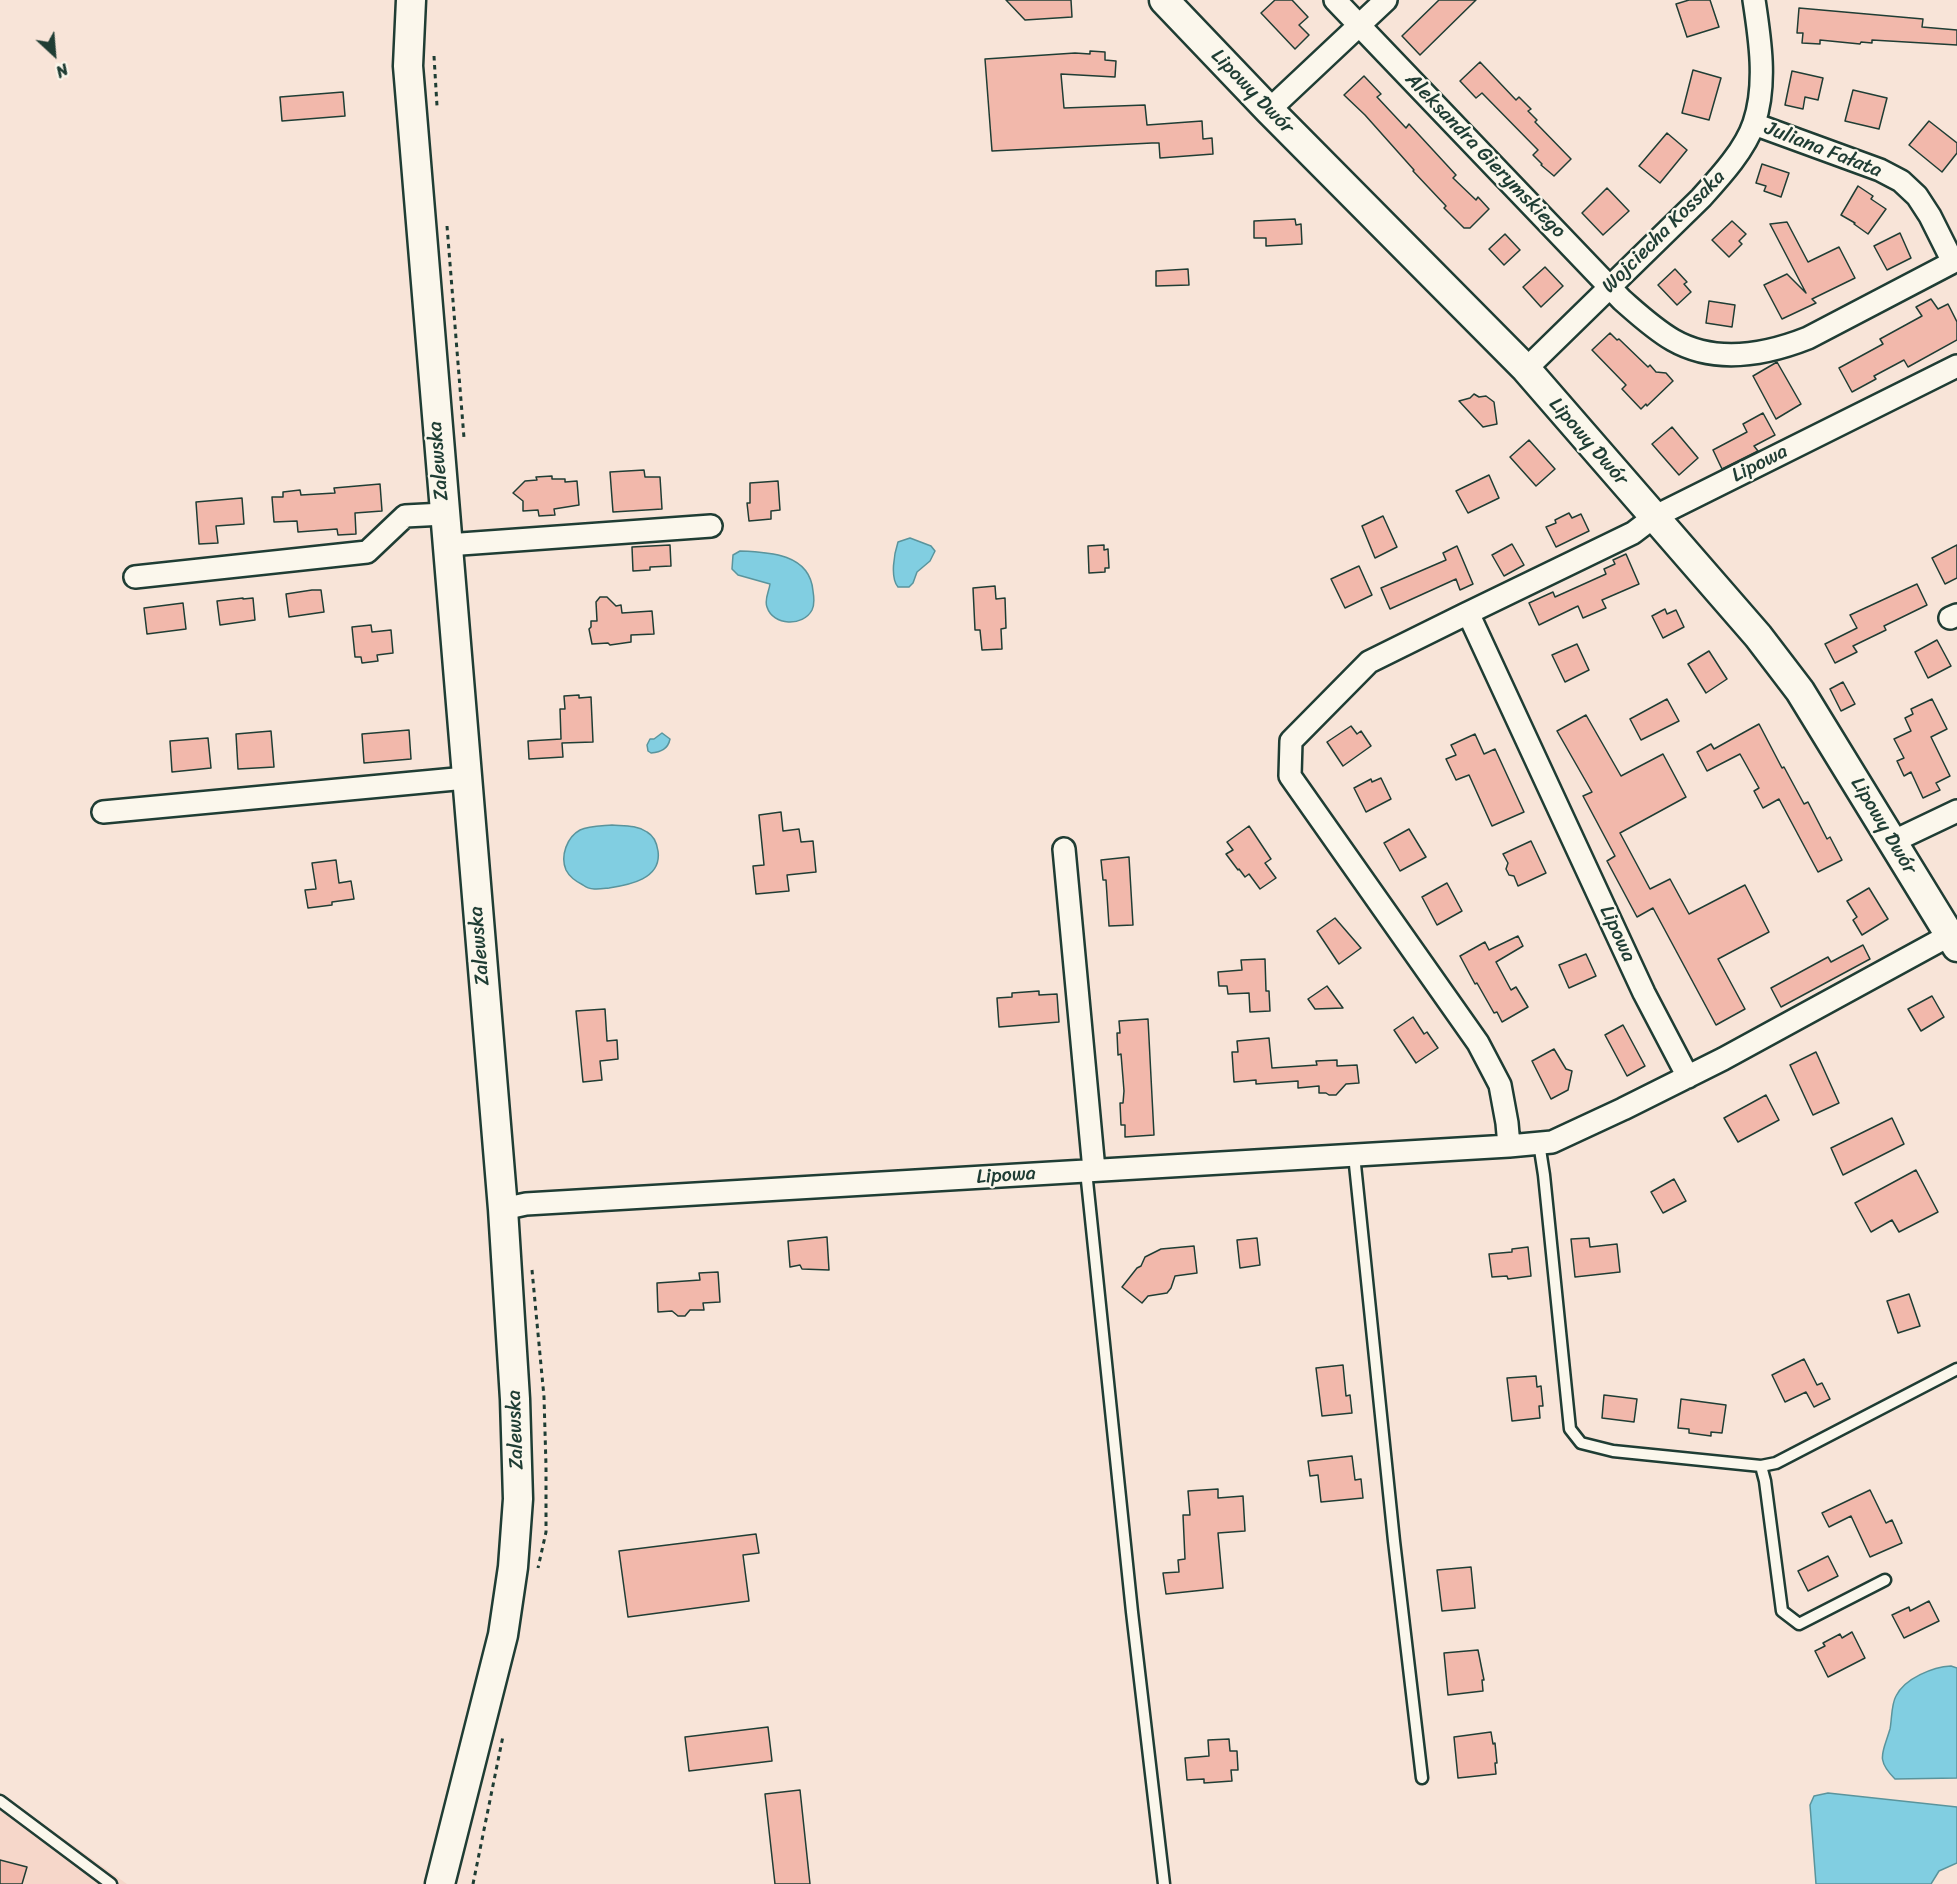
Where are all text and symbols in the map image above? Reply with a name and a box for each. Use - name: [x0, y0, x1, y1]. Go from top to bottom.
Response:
- north arrow: [24, 24, 84, 84]
- street label: Lipowy Dwór: [1206, 45, 1298, 139]
- text: N: [51, 55, 73, 86]
- street label: Aleksandra Gierymskiego: [1400, 68, 1570, 244]
- street label: Juliana Fałata: [1761, 117, 1885, 183]
- street label: Wojciecha Kossaka: [1597, 165, 1731, 299]
- street label: Lipowy Dwór: [1543, 393, 1633, 491]
- street label: Zalewska: [424, 420, 454, 502]
- street label: Lipowa: [1728, 440, 1792, 488]
- street label: Lipowy Dwór: [1845, 773, 1921, 879]
- street label: Lipowa: [1594, 902, 1640, 966]
- street label: Zalewska: [465, 905, 495, 987]
- street label: Lipowa: [976, 1162, 1036, 1190]
- street label: Zalewska: [503, 1390, 529, 1470]

